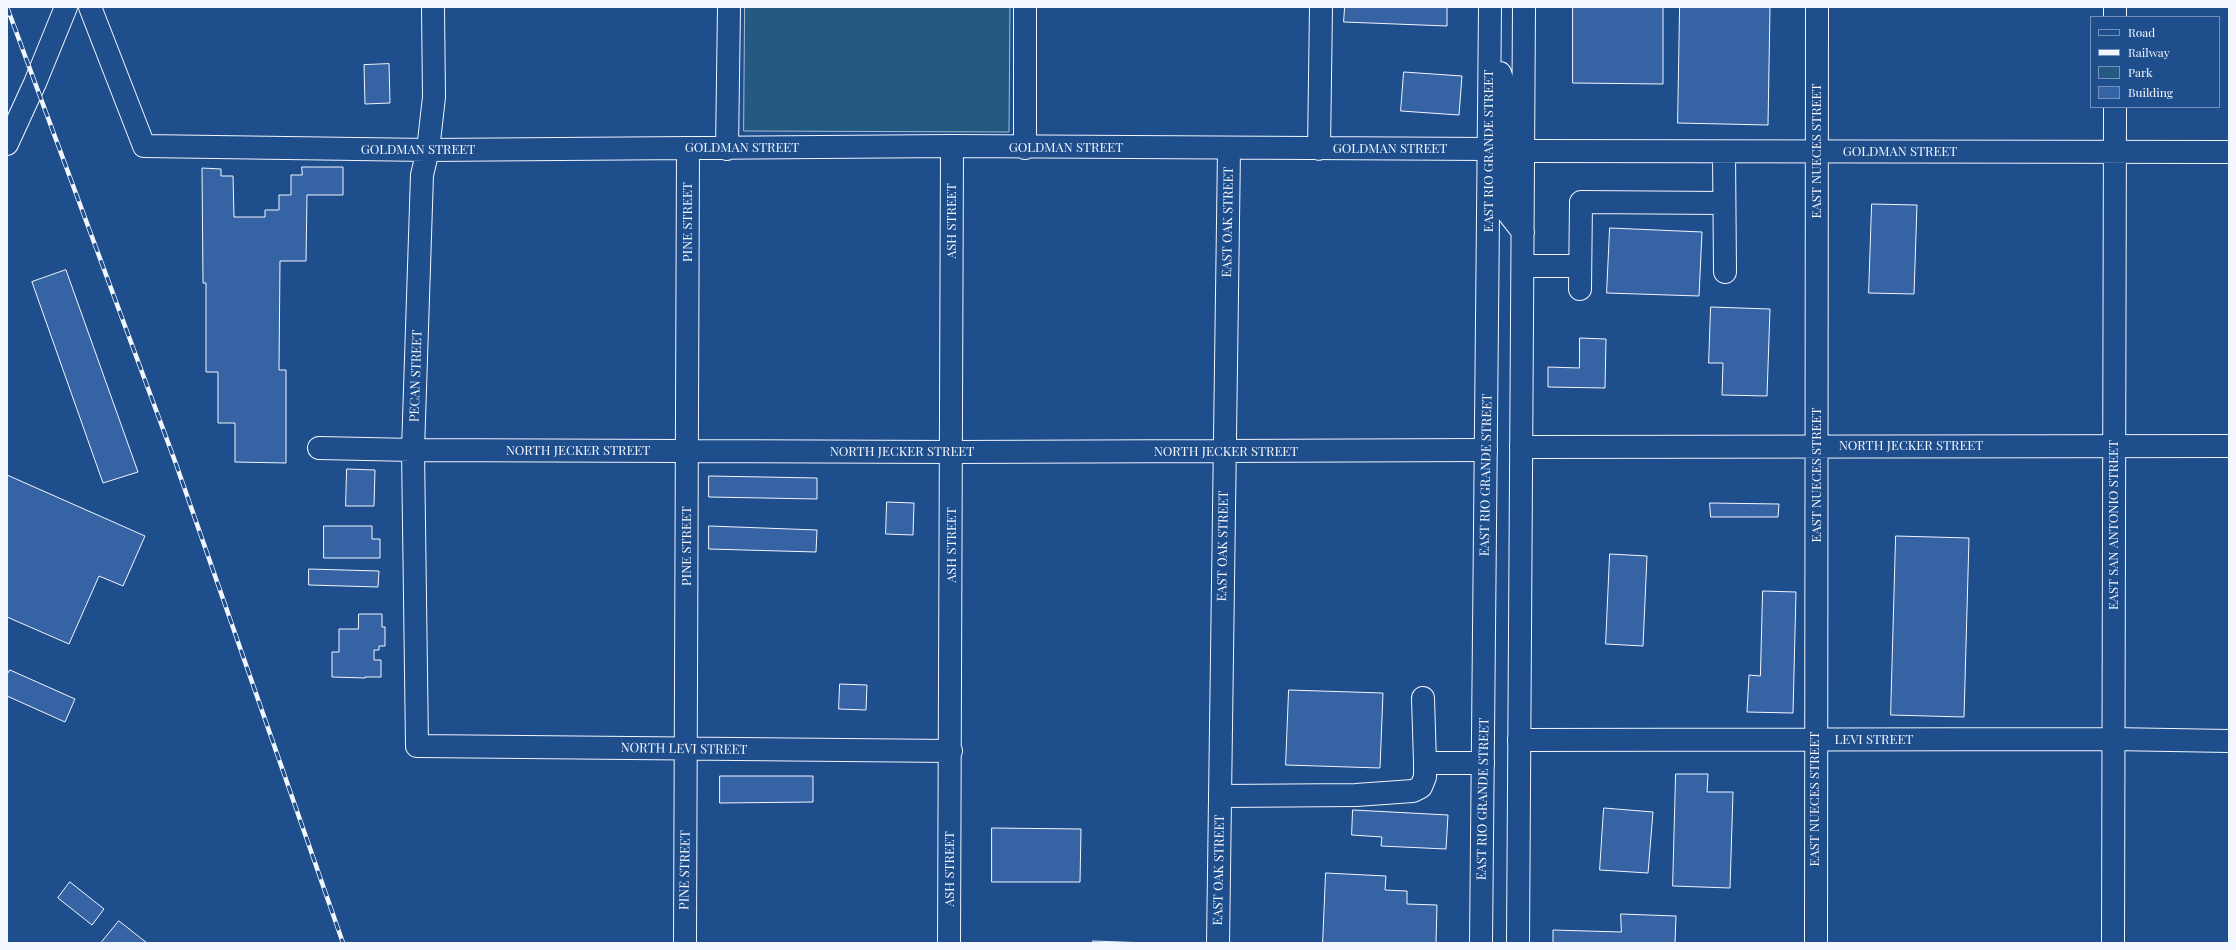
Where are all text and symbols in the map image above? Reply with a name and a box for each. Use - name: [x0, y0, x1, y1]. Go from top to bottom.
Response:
- legend: [2090, 16, 2220, 108]
- text: Road: [2128, 24, 2155, 40]
- text: Railway: [2128, 44, 2170, 60]
- text: Park: [2128, 64, 2153, 80]
- street label: EAST RIO GRANDE STREET: [1481, 70, 1497, 232]
- street label: EAST NUECES STREET: [1809, 84, 1825, 218]
- text: Building: [2128, 84, 2173, 100]
- street label: GOLDMAN STREET: [685, 140, 799, 156]
- street label: GOLDMAN STREET: [1009, 140, 1123, 156]
- street label: GOLDMAN STREET: [1333, 141, 1447, 157]
- street label: GOLDMAN STREET: [361, 142, 475, 158]
- street label: GOLDMAN STREET: [1843, 144, 1957, 160]
- street label: EAST OAK STREET: [1219, 166, 1237, 278]
- street label: PINE STREET: [680, 182, 696, 262]
- street label: ASH STREET: [944, 183, 960, 259]
- street label: PECAN STREET: [407, 330, 425, 422]
- street label: EAST RIO GRANDE STREET: [1477, 394, 1495, 556]
- street label: EAST NUECES STREET: [1809, 408, 1825, 542]
- street label: NORTH JECKER STREET: [1839, 438, 1983, 454]
- street label: EAST SAN ANTONIO STREET: [2106, 440, 2122, 610]
- street label: NORTH JECKER STREET: [506, 443, 650, 459]
- street label: NORTH JECKER STREET: [830, 444, 974, 460]
- street label: NORTH JECKER STREET: [1154, 444, 1298, 460]
- street label: EAST OAK STREET: [1214, 490, 1232, 602]
- street label: PINE STREET: [679, 506, 695, 586]
- street label: ASH STREET: [944, 507, 960, 583]
- street label: EAST RIO GRANDE STREET: [1474, 718, 1492, 880]
- street label: EAST NUECES STREET: [1807, 732, 1823, 866]
- street label: LEVI STREET: [1835, 732, 1913, 748]
- street label: NORTH LEVI STREET: [620, 740, 748, 758]
- street label: EAST OAK STREET: [1210, 814, 1228, 926]
- street label: PINE STREET: [677, 830, 693, 910]
- street label: ASH STREET: [942, 831, 958, 907]

